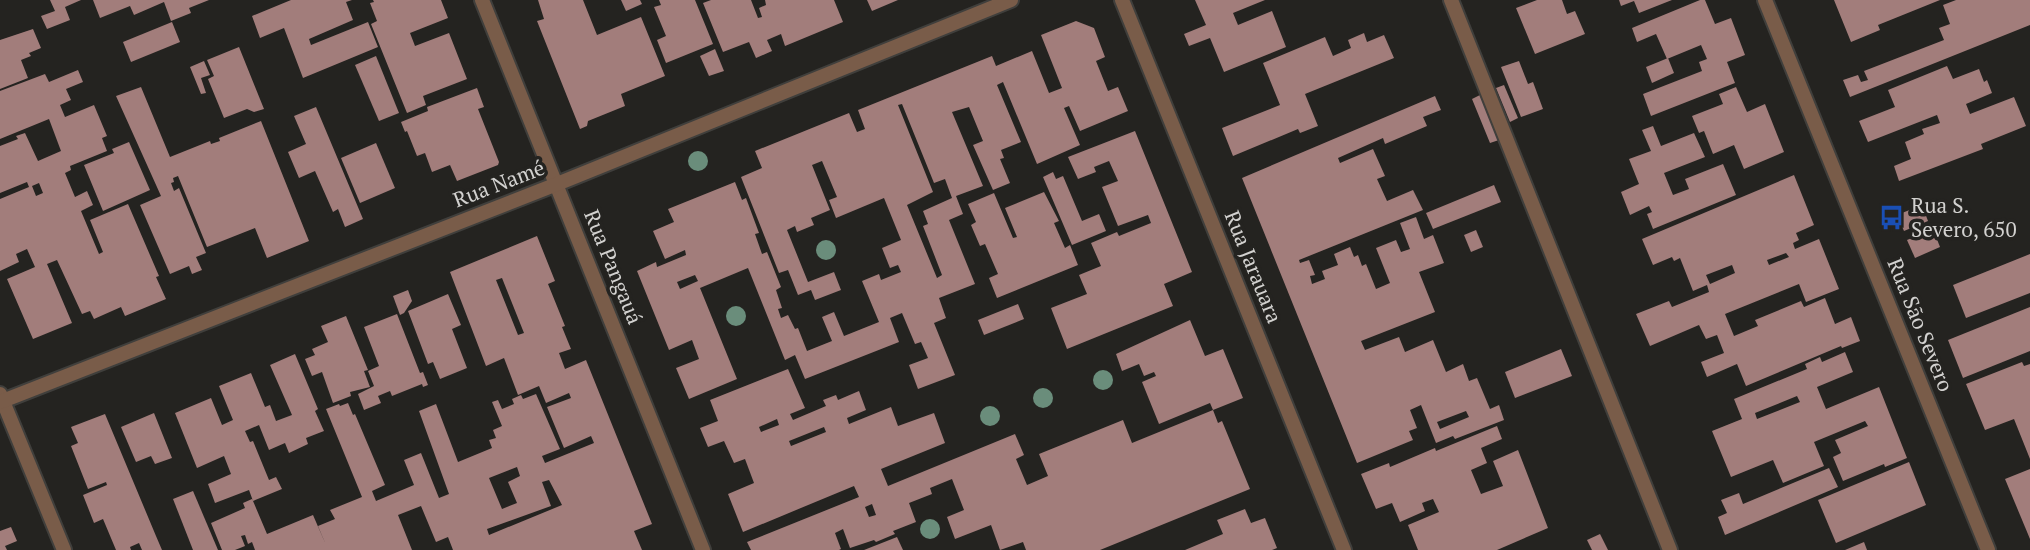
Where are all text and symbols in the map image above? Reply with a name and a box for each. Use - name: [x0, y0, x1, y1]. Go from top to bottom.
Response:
- street label: Rua Namé: [449, 153, 548, 213]
- place label: Rua S. Severo, 650: [1911, 191, 2017, 243]
- bus stop icon: Rua S. Severo, 650: [1877, 204, 1905, 232]
- street label: Rua Pangauá: [578, 205, 650, 328]
- street label: Rua Jarauara: [1219, 206, 1289, 327]
- street label: Rua São Severo: [1881, 254, 1960, 396]

